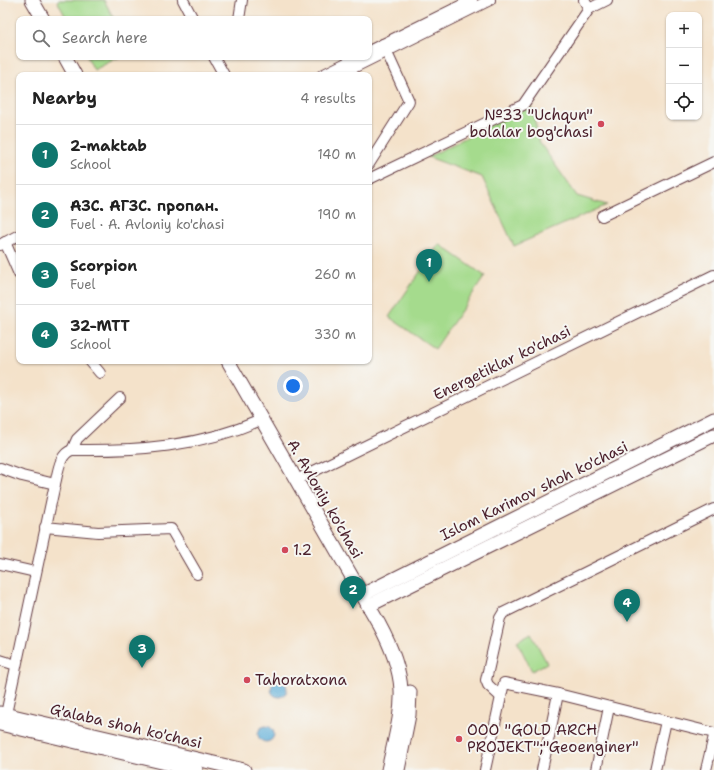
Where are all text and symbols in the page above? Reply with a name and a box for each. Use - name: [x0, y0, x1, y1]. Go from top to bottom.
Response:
- map controls: [666, 12, 702, 120]
- button: +: [666, 12, 702, 48]
- search box: [16, 16, 372, 60]
- icon: search: [30, 27, 52, 49]
- text: Search here: [62, 28, 148, 48]
- button: −: [666, 48, 702, 84]
- button: locate: [666, 84, 702, 120]
- text: Nearby: [32, 87, 97, 109]
- text: 4 results: [300, 90, 356, 107]
- place label: №33 "Uchqun" bolalar bog'chasi: [470, 105, 593, 142]
- marker: №33 "Uchqun" bolalar bog'chasi: [596, 119, 606, 129]
- text: 2-maktab: [70, 136, 147, 156]
- text: 1: [42, 146, 48, 163]
- text: 140 m: [317, 146, 356, 163]
- text: School: [70, 156, 111, 173]
- text: АЗС. АГЗС. пропан.: [70, 196, 219, 216]
- text: 2: [40, 206, 50, 223]
- text: 190 m: [317, 206, 356, 223]
- text: Fuel · A. Avloniy ko'chasi: [70, 216, 225, 233]
- pin: 1: [416, 249, 442, 282]
- text: Scorpion: [70, 256, 137, 276]
- text: 3: [40, 266, 50, 283]
- text: 260 m: [314, 266, 356, 283]
- text: Fuel: [70, 276, 95, 293]
- text: 32-MTT: [70, 316, 130, 336]
- street label: Energetiklar ko'chasi: [430, 321, 574, 405]
- text: 4: [40, 326, 50, 343]
- text: 330 m: [314, 326, 356, 343]
- text: School: [70, 336, 111, 353]
- your location: [283, 376, 303, 396]
- street label: A. Avloniy ko'chasi: [283, 436, 367, 562]
- street label: Islom Karimov shoh ko'chasi: [437, 437, 631, 545]
- place label: 1.2: [293, 540, 312, 560]
- marker: 1.2: [280, 545, 290, 555]
- pin: 2: [340, 576, 366, 609]
- pin: 4: [614, 589, 640, 622]
- pin: 3: [129, 635, 155, 668]
- place label: Tahoratxona: [255, 670, 347, 690]
- marker: Tahoratxona: [242, 675, 252, 685]
- street label: G'alaba shoh ko'chasi: [48, 699, 204, 753]
- place label: ООО "GOLD ARCH PROJEKT";"Geoenginer": [467, 720, 639, 757]
- marker: ООО "GOLD ARCH PROJEKT";"Geoenginer": [454, 734, 464, 744]

